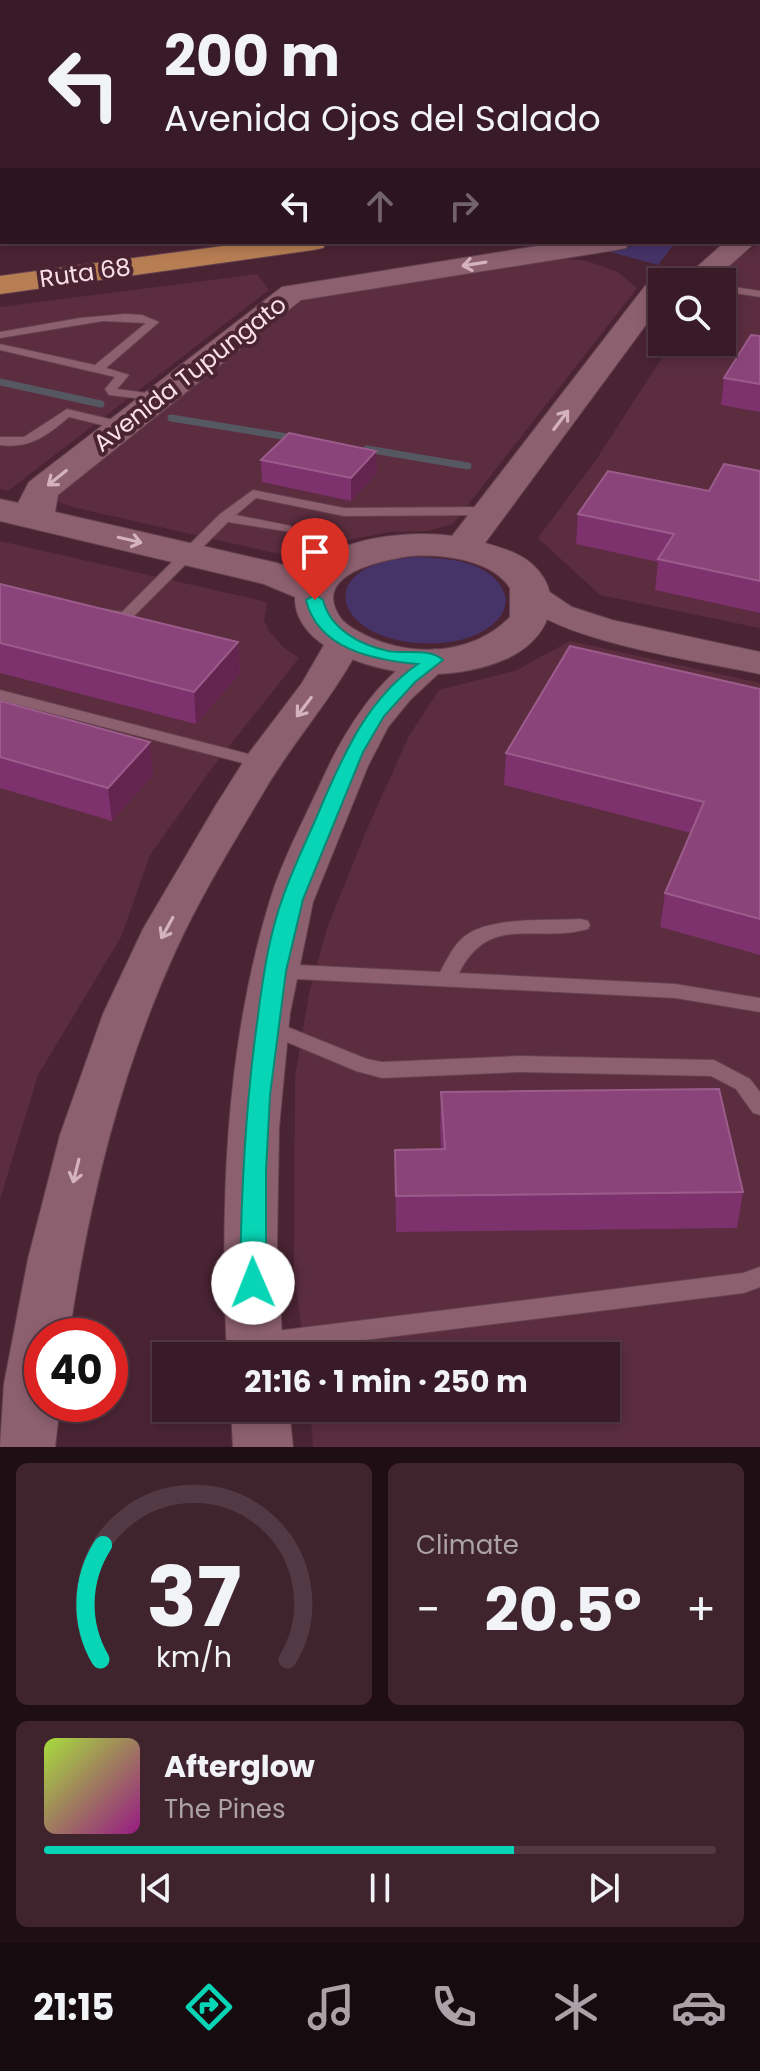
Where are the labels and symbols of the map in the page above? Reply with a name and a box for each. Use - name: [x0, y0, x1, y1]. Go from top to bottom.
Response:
- street label: Ruta 68: [37, 250, 133, 295]
- one-way arrow: [462, 257, 488, 272]
- street label: Avenida Tupungato: [86, 288, 293, 459]
- one-way arrow: [552, 409, 569, 431]
- one-way arrow: [47, 469, 68, 487]
- pin: [281, 518, 349, 600]
- one-way arrow: [117, 534, 143, 549]
- one-way arrow: [295, 696, 312, 717]
- one-way arrow: [158, 915, 174, 939]
- one-way arrow: [68, 1157, 83, 1183]
- position arrow: [211, 1241, 295, 1325]
- speed limit sign: 40: [24, 1318, 128, 1422]

